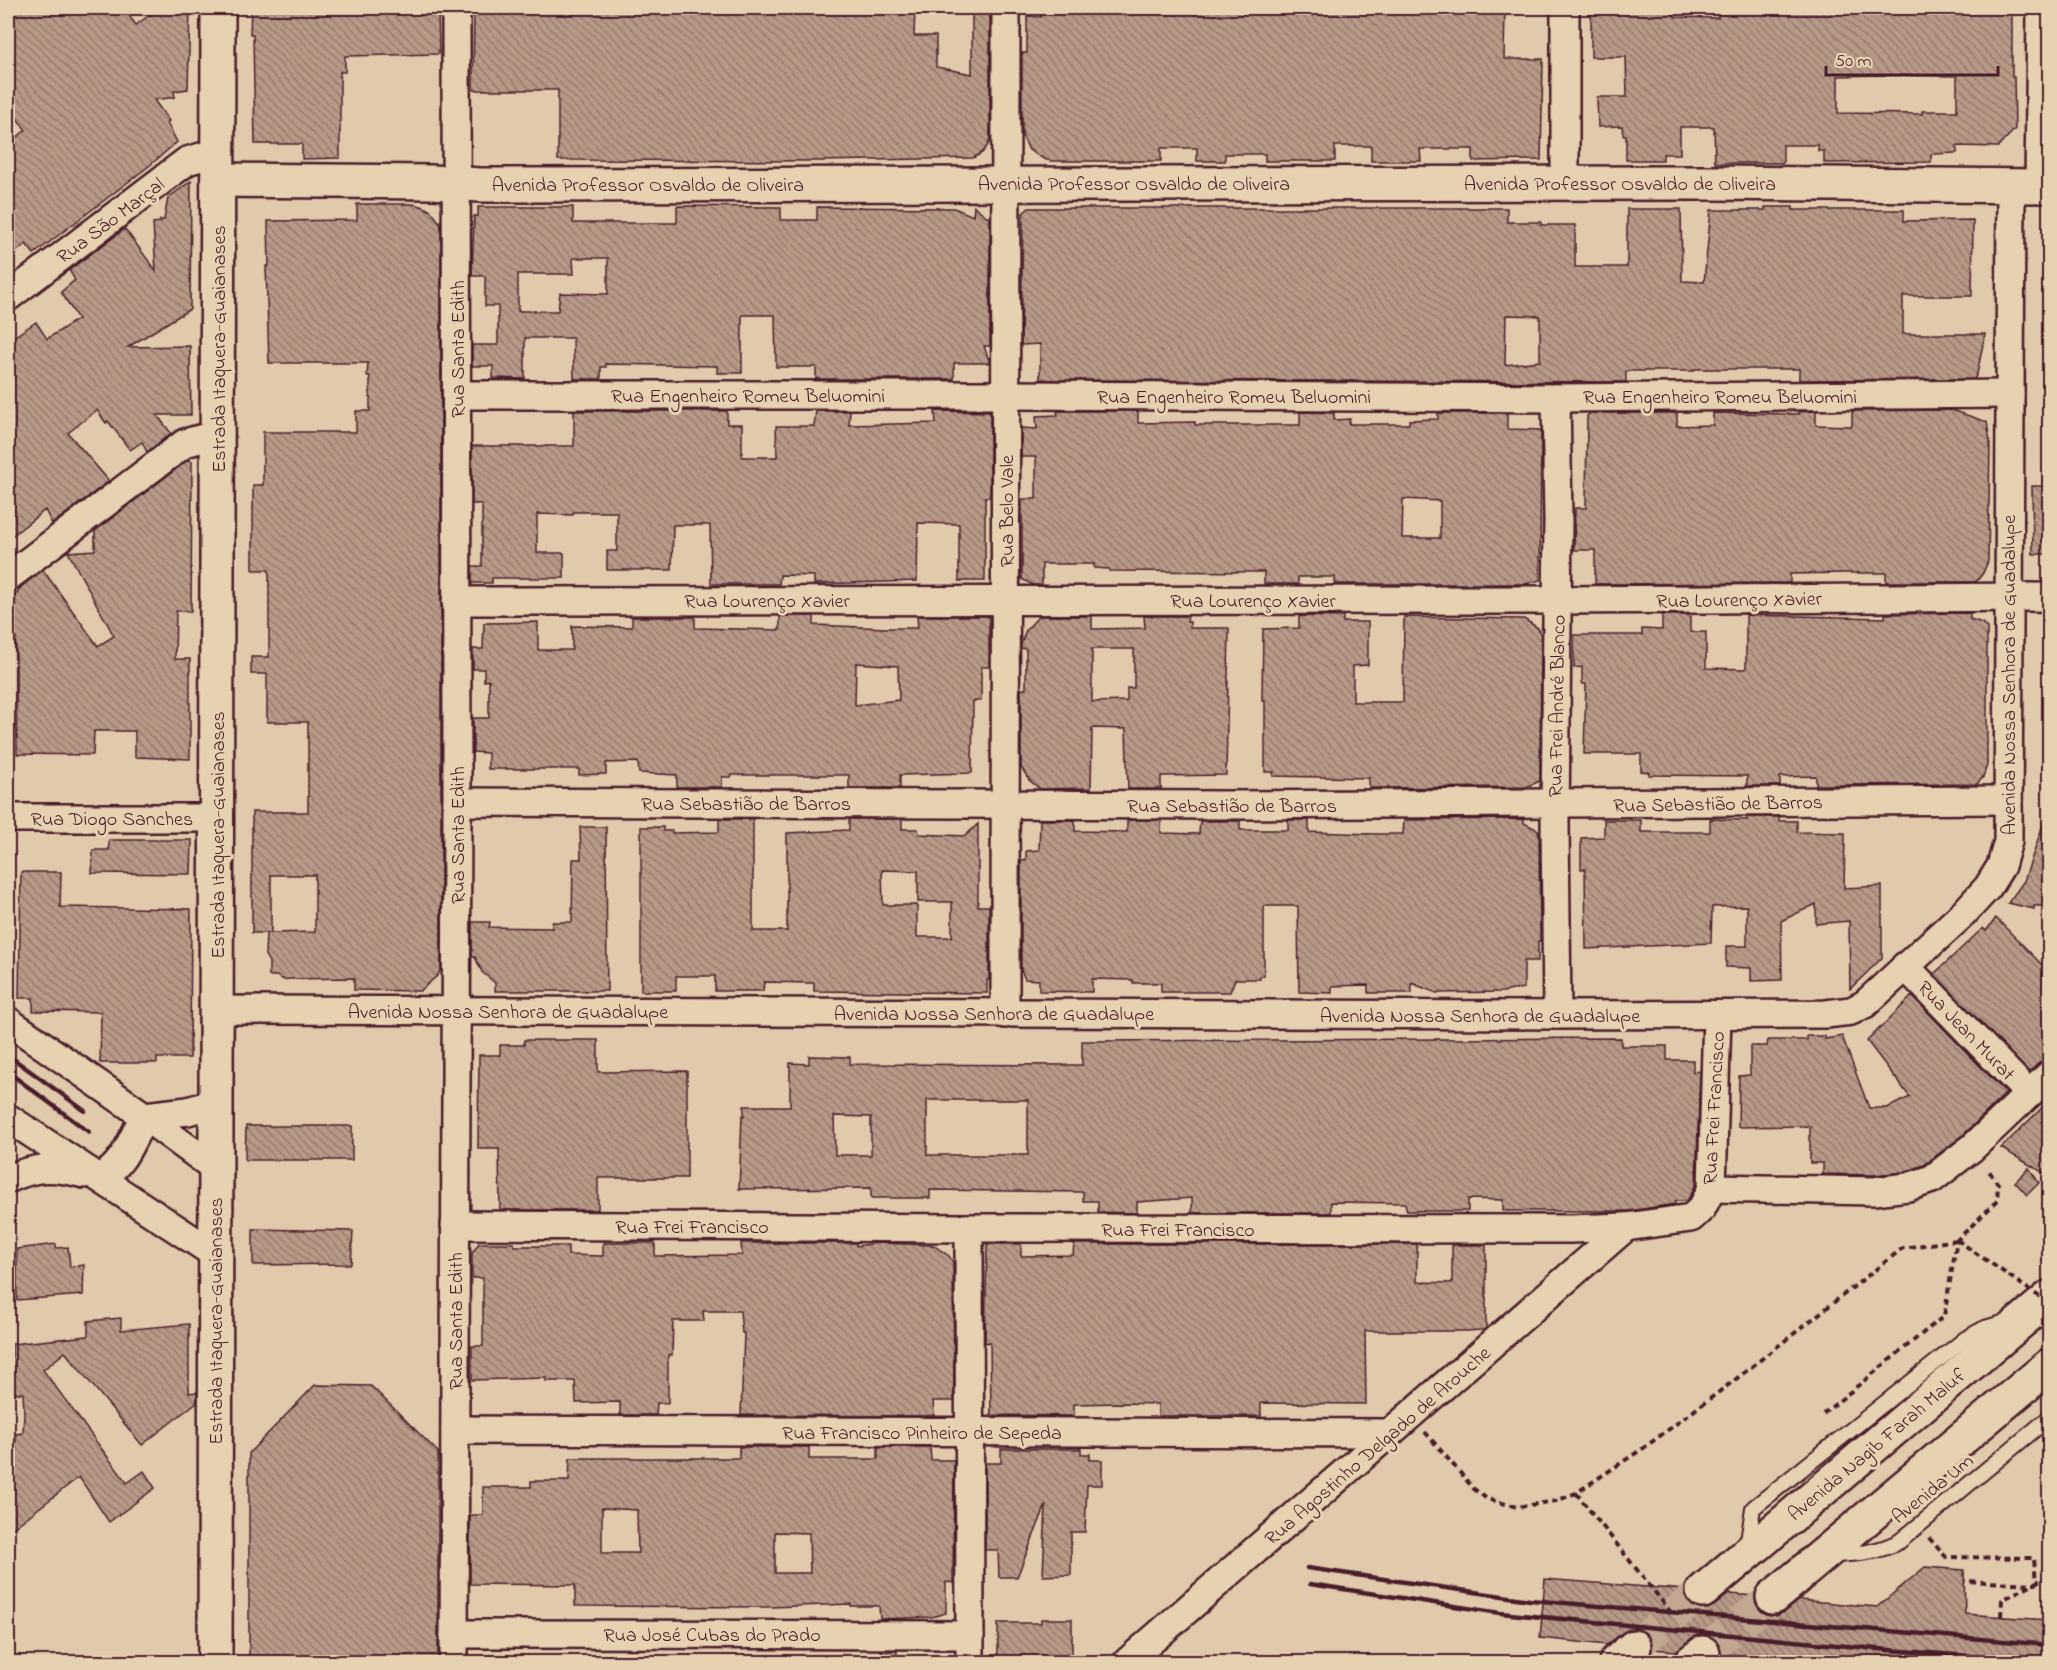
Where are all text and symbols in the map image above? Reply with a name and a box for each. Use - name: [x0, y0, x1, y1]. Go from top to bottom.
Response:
- scale bar: [1826, 39, 1998, 77]
- text: 50 m: [1835, 49, 1872, 75]
- street label: Avenida Professor Osvaldo de Oliveira: [978, 171, 1290, 200]
- street label: Avenida Professor Osvaldo de Oliveira: [1464, 171, 1776, 200]
- street label: Rua São Marçal: [51, 172, 172, 272]
- street label: Avenida Professor Osvaldo de Oliveira: [492, 172, 804, 201]
- street label: Estrada Itaquera-Guaianases: [206, 225, 235, 473]
- street label: Rua Santa Edith: [445, 280, 474, 418]
- street label: Rua Engenheiro Romeu Beluomini: [611, 383, 885, 413]
- street label: Rua Engenheiro Romeu Beluomini: [1097, 384, 1371, 414]
- street label: Rua Engenheiro Romeu Beluomini: [1583, 384, 1857, 414]
- street label: Rua Belo Vale: [994, 455, 1023, 567]
- street label: Avenida Nossa Senhora de Guadalupe: [1996, 515, 2025, 835]
- street label: Rua Lourenço Xavier: [1656, 586, 1823, 617]
- street label: Rua Lourenço Xavier: [684, 588, 851, 617]
- street label: Rua Lourenço Xavier: [1170, 588, 1337, 617]
- street label: Rua Frei André Blanco: [1542, 615, 1575, 798]
- street label: Estrada Itaquera-Guaianases: [205, 711, 234, 959]
- street label: Rua Santa Edith: [445, 766, 474, 904]
- street label: Rua Sebastião de Barros: [1613, 789, 1823, 822]
- street label: Rua Sebastião de Barros: [641, 791, 851, 820]
- street label: Rua Sebastião de Barros: [1127, 793, 1337, 822]
- street label: Rua Diogo Sanches: [31, 806, 193, 836]
- street label: Rua Jean Murat: [1910, 975, 2021, 1089]
- street label: Avenida Nossa Senhora de Guadalupe: [348, 999, 668, 1028]
- street label: Avenida Nossa Senhora de Guadalupe: [834, 1001, 1154, 1030]
- street label: Avenida Nossa Senhora de Guadalupe: [1320, 1003, 1640, 1032]
- street label: Rua Frei Francisco: [1697, 1031, 1734, 1186]
- street label: Estrada Itaquera-Guaianases: [203, 1197, 232, 1445]
- street label: Rua Frei Francisco: [615, 1214, 769, 1243]
- street label: Rua Frei Francisco: [1101, 1217, 1255, 1246]
- street label: Rua Santa Edith: [443, 1252, 472, 1390]
- street label: Rua Agostinho Delgado de Arouche: [1259, 1340, 1499, 1554]
- street label: Avenida Nagib Farah Maluf: [1782, 1362, 1974, 1530]
- street label: Rua Francisco Pinheiro de Sepeda: [782, 1420, 1062, 1449]
- street label: Avenida Um: [1886, 1448, 1981, 1532]
- street label: Rua José Cubas do Prado: [603, 1622, 821, 1651]

